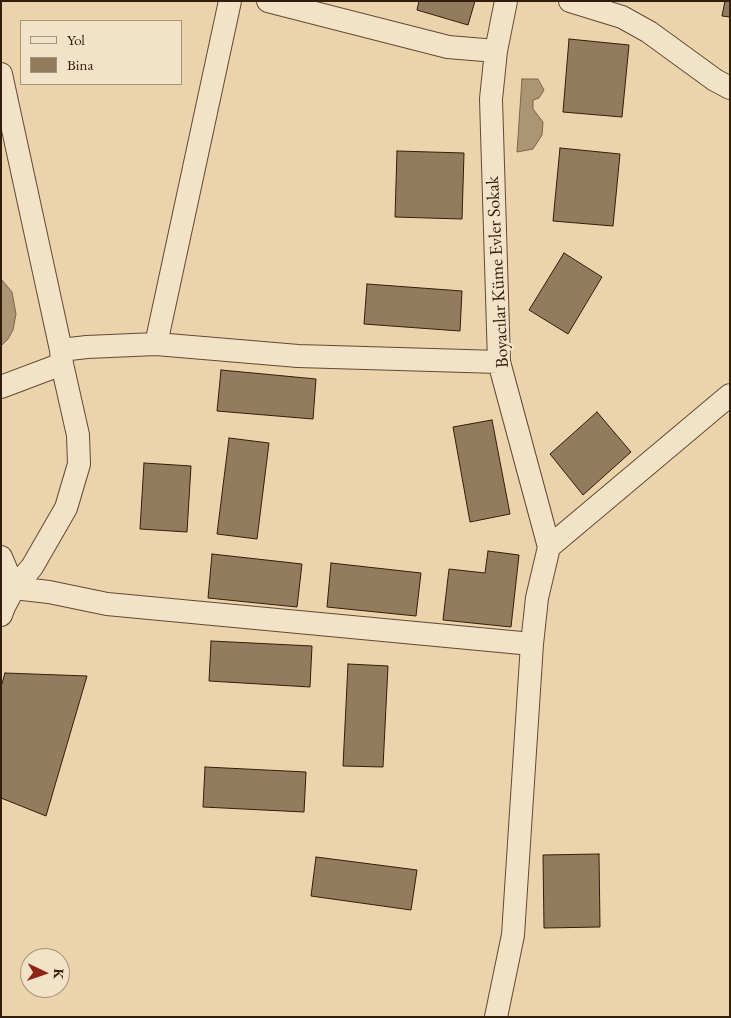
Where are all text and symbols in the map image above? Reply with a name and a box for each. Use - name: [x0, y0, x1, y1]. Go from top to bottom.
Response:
- legend: [20, 20, 182, 85]
- text: Yol: [67, 30, 85, 49]
- text: Bina: [67, 55, 93, 74]
- street label: Boyacılar Küme Evler Sokak: [482, 175, 514, 369]
- north arrow: [20, 948, 70, 998]
- text: K: [50, 968, 68, 980]

